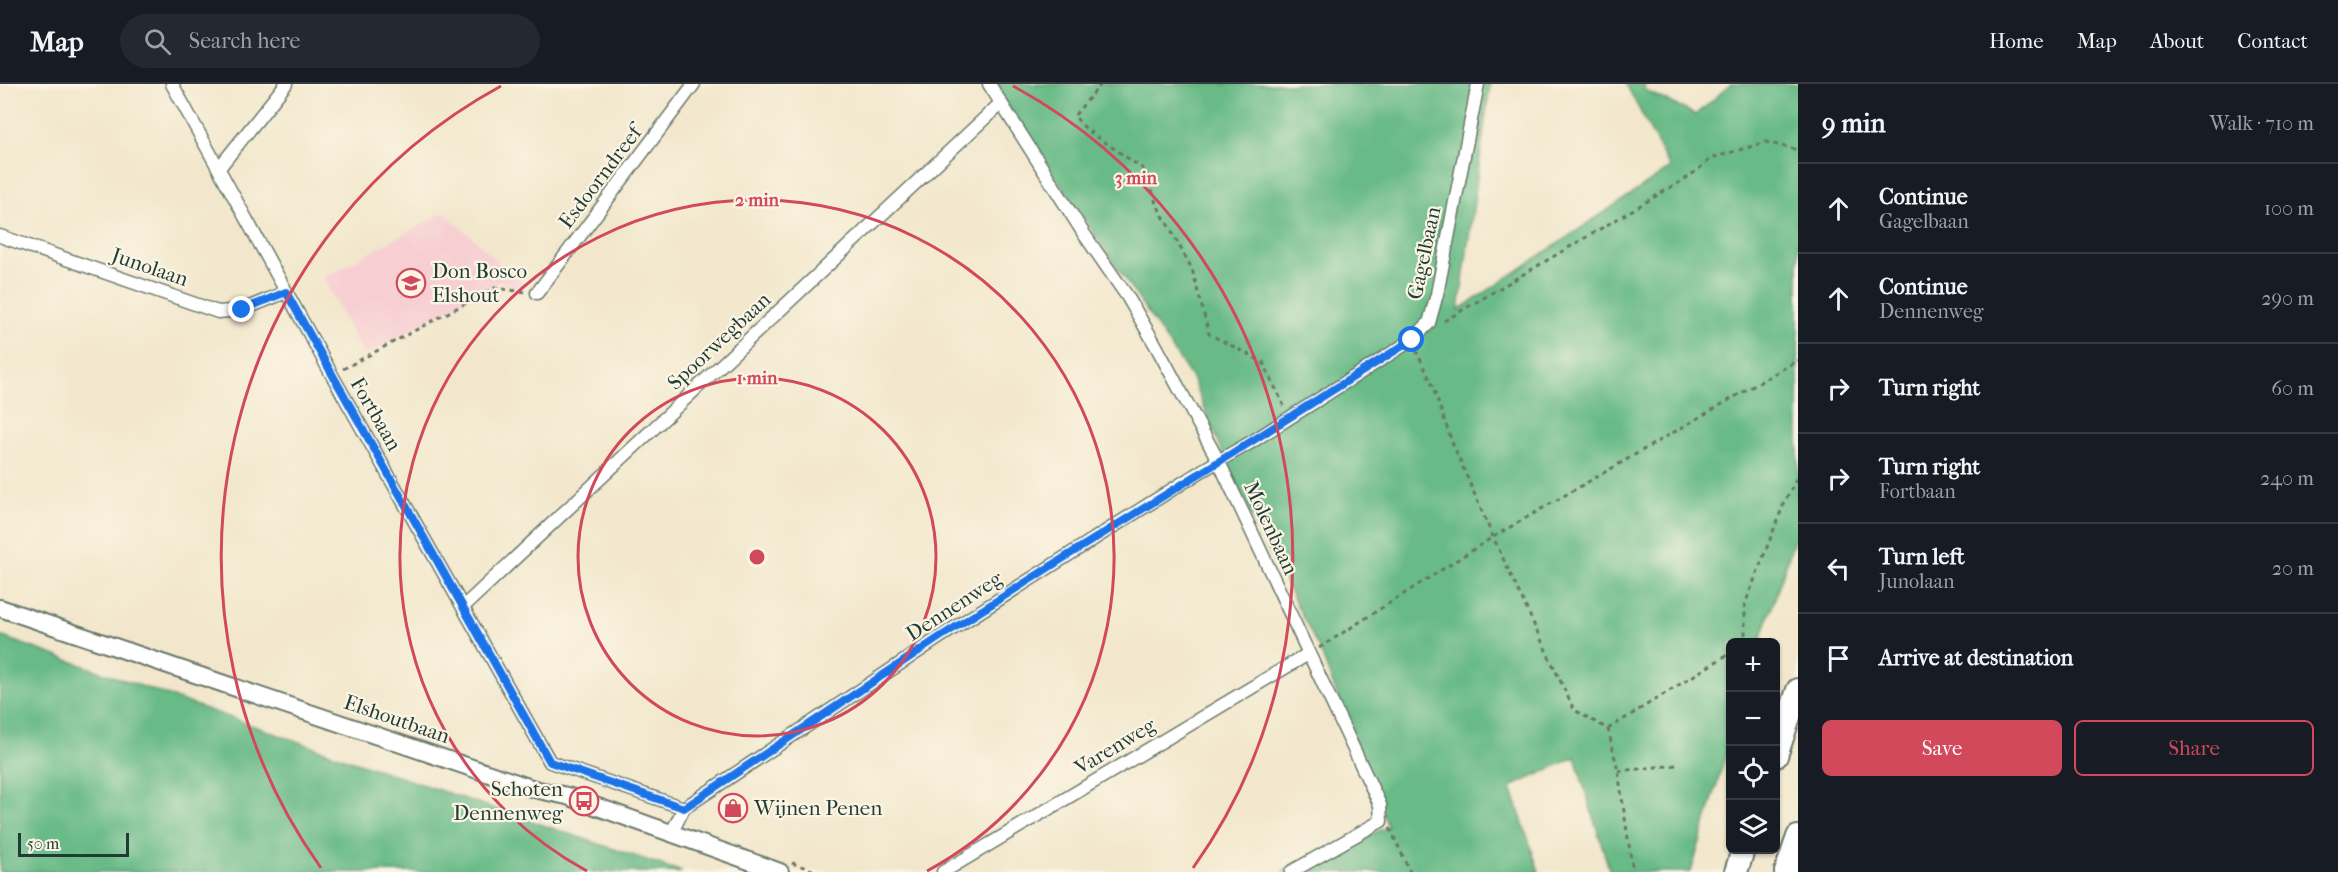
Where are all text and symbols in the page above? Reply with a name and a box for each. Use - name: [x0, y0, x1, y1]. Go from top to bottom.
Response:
- search box: [120, 14, 540, 68]
- text: Map: [30, 25, 84, 58]
- icon: search: [141, 25, 174, 58]
- text: Search here: [189, 28, 300, 54]
- text: Home: [1989, 29, 2044, 53]
- text: Map: [2077, 29, 2117, 53]
- text: About: [2150, 29, 2204, 53]
- text: Contact: [2237, 29, 2308, 53]
- text: 9 min: [1822, 108, 1886, 139]
- text: Walk · 710 m: [2209, 112, 2314, 135]
- street label: Esdoorndreef: [554, 118, 649, 233]
- text: 3 min: [1115, 168, 1158, 189]
- text: Continue: [1879, 184, 1968, 210]
- text: 2 min: [735, 190, 779, 211]
- icon: ahead: [1822, 192, 1855, 225]
- text: 100 m: [2264, 197, 2314, 220]
- street label: Gagelbaan: [1402, 204, 1446, 302]
- text: Gagelbaan: [1879, 210, 1969, 233]
- street label: Junolaan: [107, 242, 191, 291]
- place label: Don Bosco Elshout: [432, 259, 527, 307]
- school or university icon: Don Bosco Elshout: [395, 267, 427, 299]
- text: Continue: [1879, 274, 1968, 300]
- icon: ahead: [1822, 282, 1855, 315]
- street label: Spoorwegbaan: [663, 287, 775, 395]
- text: 290 m: [2261, 287, 2314, 310]
- route end: [228, 296, 254, 322]
- text: Dennenweg: [1879, 300, 1983, 323]
- route start: [1398, 326, 1424, 352]
- text: 1 min: [736, 368, 778, 389]
- icon: right: [1822, 372, 1855, 405]
- street label: Fortbaan: [345, 373, 407, 455]
- text: Turn right: [1879, 375, 1980, 401]
- text: 60 m: [2271, 377, 2314, 400]
- text: Turn right: [1879, 454, 1980, 480]
- icon: right: [1822, 462, 1855, 495]
- text: 240 m: [2260, 467, 2314, 490]
- street label: Molenbaan: [1239, 478, 1303, 578]
- text: Fortbaan: [1879, 480, 1956, 503]
- text: Turn left: [1879, 544, 1965, 570]
- centre of rings: [747, 547, 767, 567]
- icon: left: [1822, 552, 1855, 585]
- text: 20 m: [2272, 557, 2314, 580]
- street label: Dennenweg: [901, 566, 1007, 646]
- text: Junolaan: [1879, 570, 1955, 593]
- map controls: [1726, 638, 1780, 854]
- button: +: [1726, 638, 1780, 692]
- icon: arrive: [1822, 642, 1855, 675]
- text: Arrive at destination: [1879, 645, 2073, 671]
- street label: Elshoutbaan: [341, 690, 453, 748]
- button: −: [1726, 692, 1780, 746]
- street label: Varenweg: [1069, 712, 1160, 780]
- button: Save: [1822, 720, 2062, 776]
- button: Share: [2074, 720, 2314, 776]
- button: locate: [1726, 746, 1780, 800]
- place label: Schoten Dennenweg: [453, 777, 564, 825]
- bus stop icon: Schoten Dennenweg: [568, 785, 600, 817]
- shop icon: Wijnen Penen: [717, 792, 749, 824]
- place label: Wijnen Penen: [753, 796, 882, 820]
- button: layers: [1726, 800, 1780, 854]
- scale bar: [18, 830, 129, 858]
- text: 50 m: [27, 834, 59, 853]

